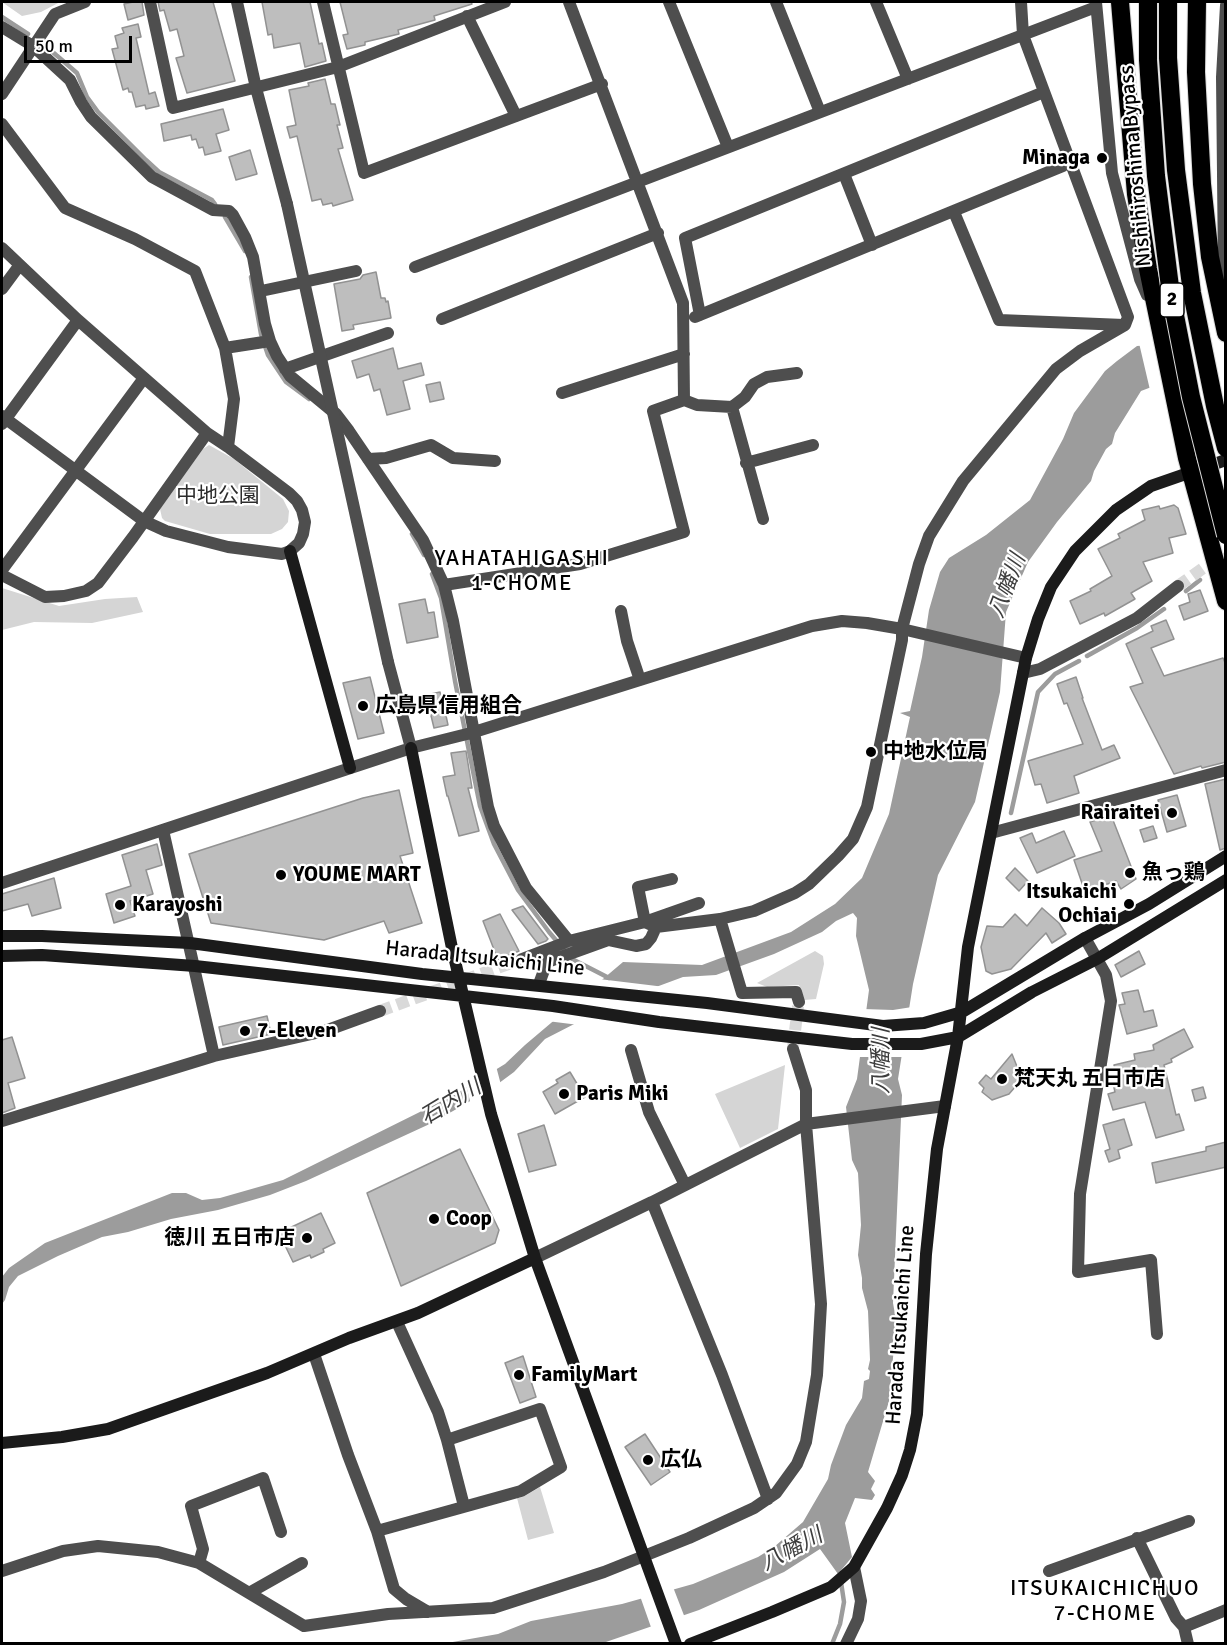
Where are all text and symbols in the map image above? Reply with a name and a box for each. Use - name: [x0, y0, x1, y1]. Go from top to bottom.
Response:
- scale bar: [27, 24, 135, 62]
- text: 50 m: [35, 35, 73, 57]
- street label: Nishihiroshima Bypass: [1115, 64, 1157, 268]
- place label: Minaga: [1022, 145, 1090, 171]
- marker: Minaga: [1095, 151, 1109, 165]
- road number: 2: [1160, 283, 1184, 317]
- park label: 中地公園: [176, 483, 260, 509]
- district label: YAHATAHIGASHI 1-CHOME: [434, 546, 610, 598]
- water label: 八幡川: [984, 550, 1032, 622]
- place label: 広島県信用組合: [375, 693, 522, 719]
- marker: 広島県信用組合: [356, 699, 370, 713]
- place label: 中地水位局: [883, 739, 988, 765]
- marker: 中地水位局: [864, 745, 878, 759]
- place label: Rairaitei: [1081, 800, 1160, 826]
- marker: Rairaitei: [1165, 806, 1179, 820]
- place label: 魚っ鶏: [1142, 860, 1205, 886]
- place label: YOUME MART: [293, 862, 421, 888]
- marker: 魚っ鶏: [1123, 866, 1137, 880]
- marker: YOUME MART: [274, 868, 288, 882]
- place label: Itsukaichi Ochiai: [1026, 879, 1117, 929]
- place label: Karayoshi: [132, 892, 223, 918]
- marker: Itsukaichi Ochiai: [1122, 897, 1136, 911]
- marker: Karayoshi: [113, 898, 127, 912]
- street label: Harada Itsukaichi Line: [384, 936, 586, 982]
- place label: 7-Eleven: [257, 1018, 337, 1044]
- marker: 7-Eleven: [238, 1024, 252, 1038]
- water label: 八幡川: [869, 1028, 895, 1094]
- place label: 梵天丸 五日市店: [1014, 1066, 1166, 1092]
- marker: 梵天丸 五日市店: [995, 1072, 1009, 1086]
- water label: 石内川: [416, 1075, 486, 1131]
- place label: Paris Miki: [576, 1081, 669, 1107]
- marker: Paris Miki: [557, 1087, 571, 1101]
- place label: Coop: [446, 1206, 492, 1232]
- marker: Coop: [427, 1212, 441, 1226]
- street label: Harada Itsukaichi Line: [881, 1224, 921, 1426]
- place label: 徳川 五日市店: [164, 1225, 295, 1251]
- marker: 徳川 五日市店: [300, 1231, 314, 1245]
- place label: FamilyMart: [531, 1362, 637, 1388]
- marker: FamilyMart: [512, 1368, 526, 1382]
- place label: 広仏: [660, 1447, 702, 1473]
- marker: 広仏: [641, 1453, 655, 1467]
- water label: 八幡川: [757, 1523, 827, 1577]
- district label: ITSUKAICHICHUO 7-CHOME: [1010, 1576, 1200, 1628]

